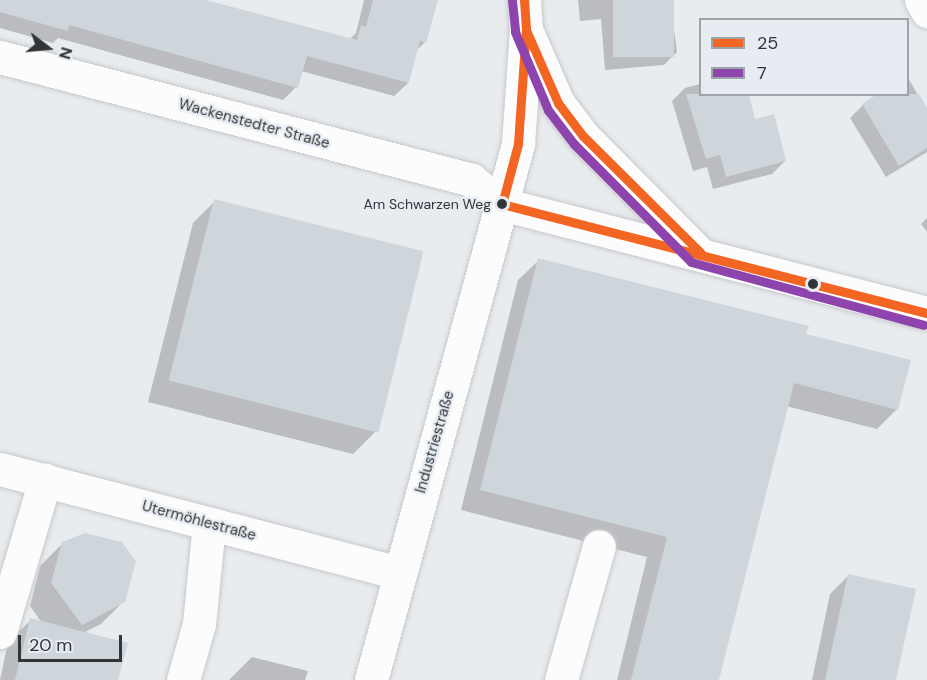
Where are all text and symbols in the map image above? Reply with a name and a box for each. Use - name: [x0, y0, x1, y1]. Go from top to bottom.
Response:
- north arrow: [18, 18, 78, 78]
- legend: [699, 18, 909, 96]
- text: 25: [757, 31, 778, 55]
- text: N: [54, 45, 77, 62]
- text: 7: [757, 61, 767, 85]
- street label: Wackenstedter Straße: [176, 95, 332, 153]
- place label: Am Schwarzen Weg: [363, 196, 491, 212]
- marker: Am Schwarzen Weg: [496, 198, 508, 210]
- unlabelled marker: [807, 278, 819, 290]
- street label: Industriestraße: [412, 389, 458, 495]
- street label: Utermöhlestraße: [140, 497, 258, 545]
- scale bar: [21, 623, 124, 661]
- text: 20 m: [29, 633, 72, 657]

